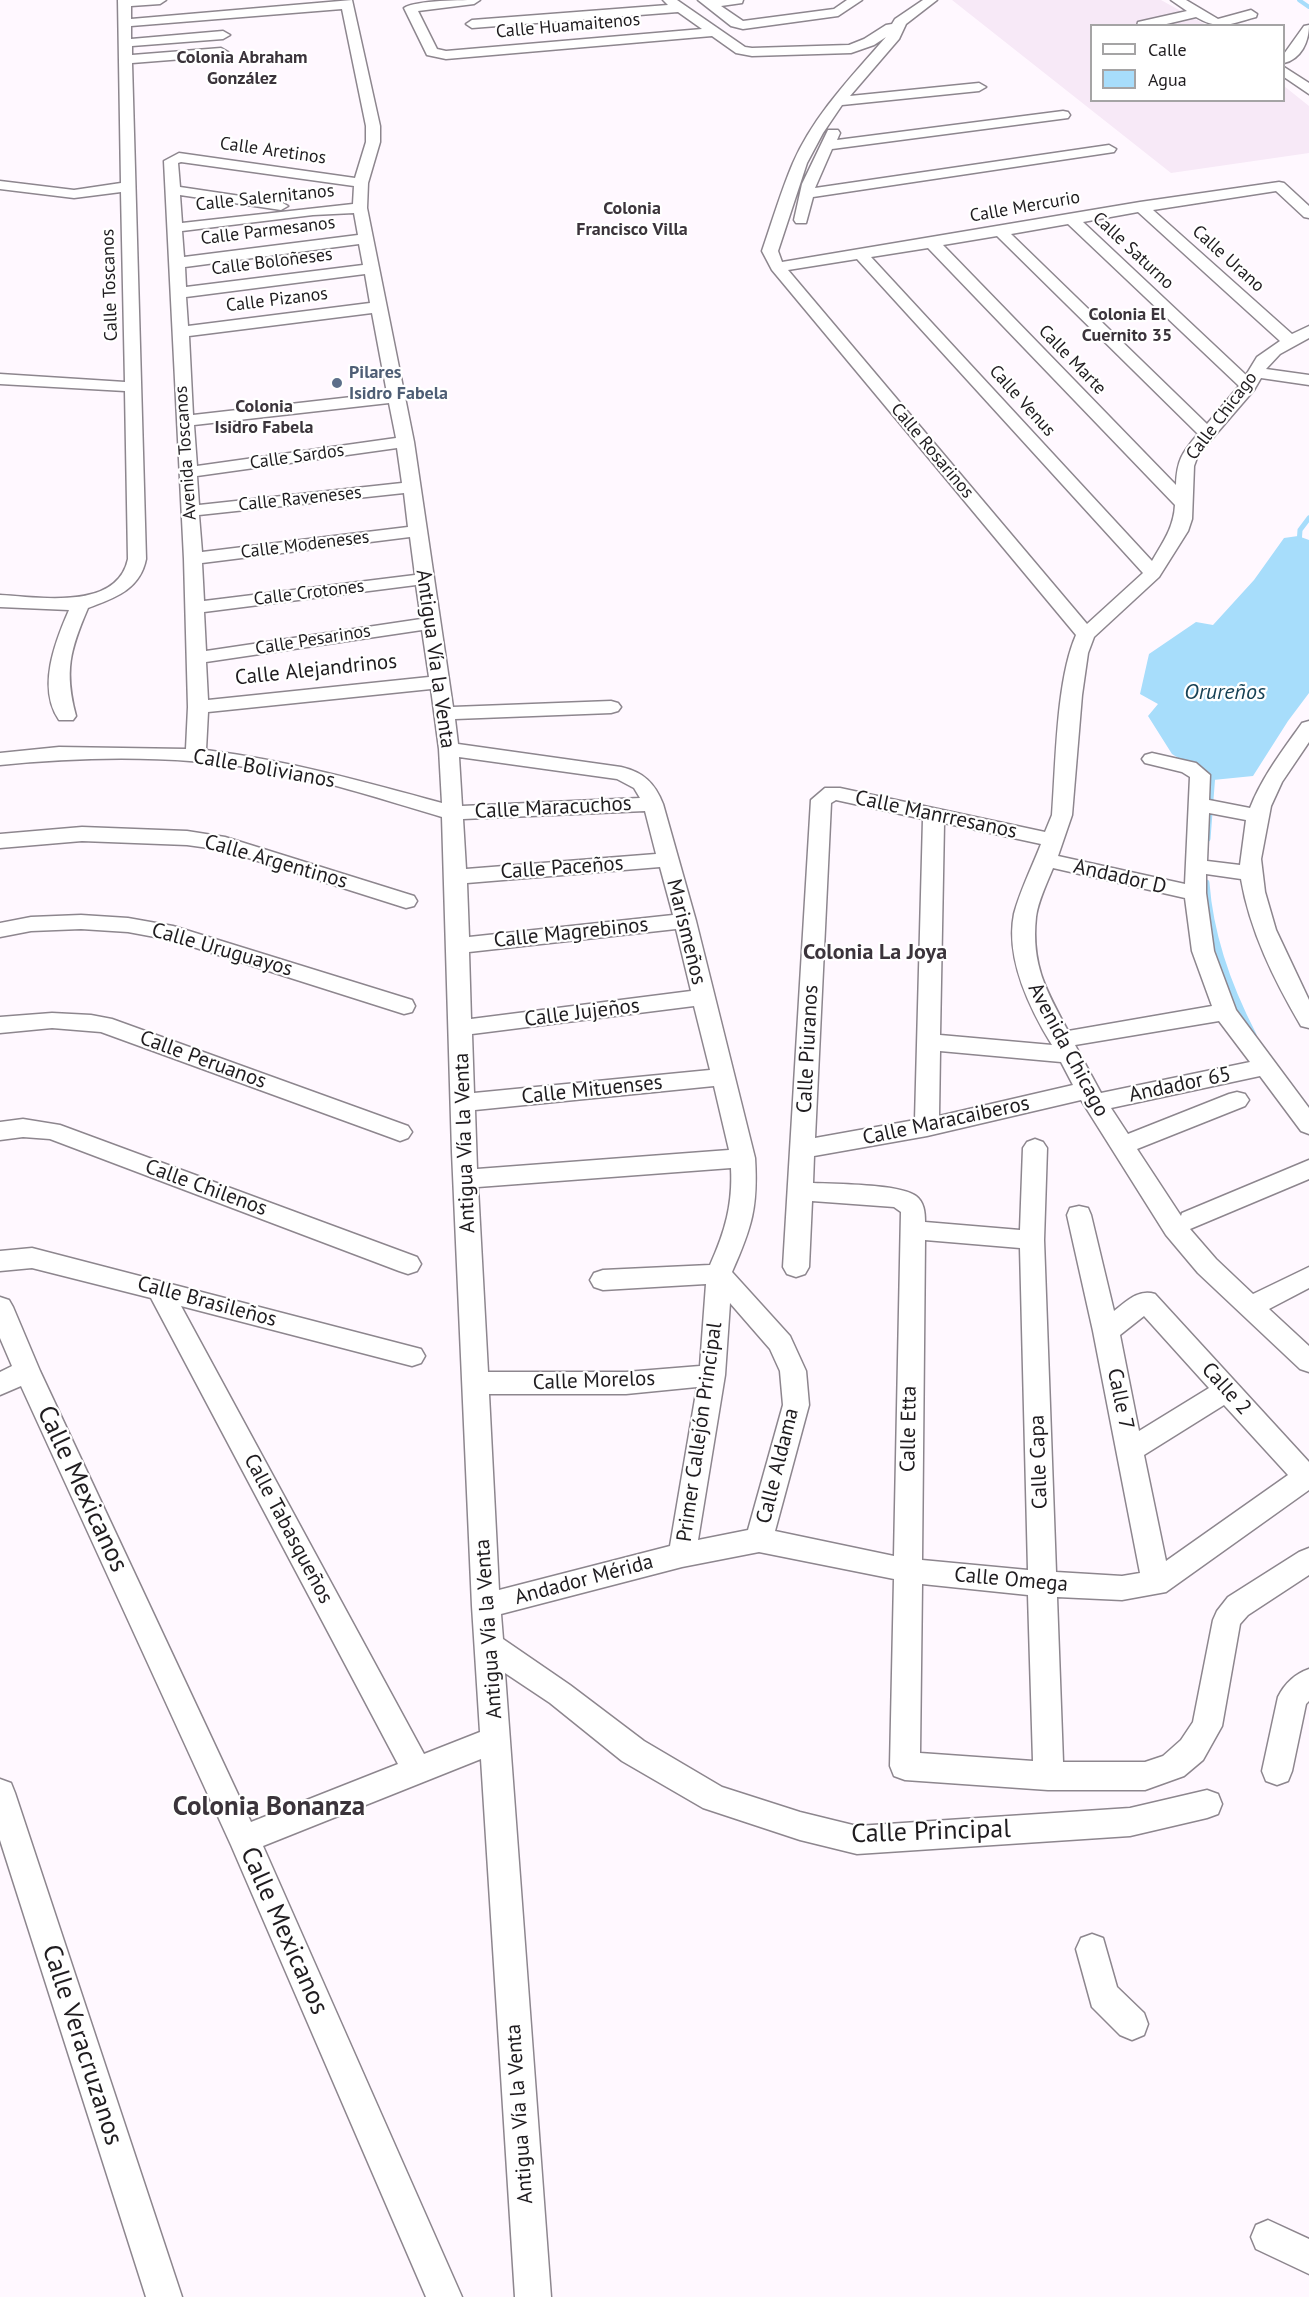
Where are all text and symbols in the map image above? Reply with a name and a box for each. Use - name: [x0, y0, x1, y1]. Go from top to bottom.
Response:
- street label: Calle Huamaitenos: [495, 9, 641, 43]
- legend: [1090, 24, 1285, 102]
- text: Calle: [1148, 38, 1187, 61]
- district label: Colonia Abraham González: [176, 47, 308, 90]
- text: Agua: [1148, 68, 1187, 91]
- street label: Calle Aretinos: [218, 133, 328, 169]
- street label: Calle Salernitanos: [195, 180, 335, 216]
- street label: Calle Mercurio: [968, 187, 1082, 227]
- district label: Colonia Francisco Villa: [576, 198, 688, 240]
- street label: Calle Saturno: [1088, 208, 1178, 294]
- street label: Calle Parmesanos: [200, 212, 336, 250]
- street label: Calle Urano: [1187, 221, 1269, 297]
- street label: Calle Toscanos: [97, 228, 123, 342]
- street label: Calle Boloñeses: [210, 244, 334, 280]
- street label: Calle Pizanos: [225, 283, 329, 317]
- district label: Colonia El Cuernito 35: [1082, 304, 1172, 346]
- street label: Calle Marte: [1034, 321, 1110, 399]
- street label: Calle Venus: [984, 361, 1060, 441]
- place label: Pilares Isidro Fabela: [349, 362, 448, 404]
- street label: Calle Chicago: [1182, 368, 1262, 464]
- marker: Pilares Isidro Fabela: [330, 376, 344, 390]
- street label: Avenida Toscanos: [171, 385, 201, 521]
- district label: Colonia Isidro Fabela: [215, 396, 313, 438]
- street label: Calle Rosarinos: [886, 399, 978, 503]
- street label: Calle Sardos: [249, 440, 345, 474]
- street label: Calle Raveneses: [237, 482, 363, 516]
- street label: Calle Modeneses: [239, 526, 371, 564]
- street label: Antigua Vía la Venta: [410, 568, 460, 750]
- street label: Calle Crotones: [252, 576, 366, 610]
- street label: Calle Pesarinos: [254, 620, 372, 660]
- street label: Calle Alejandrinos: [234, 649, 398, 691]
- water label: Orureños: [1184, 680, 1266, 706]
- street label: Calle Bolivianos: [191, 744, 337, 794]
- street label: Calle Manrresanos: [853, 786, 1019, 844]
- street label: Calle Maracuchos: [474, 791, 632, 825]
- street label: Calle Argentinos: [202, 830, 350, 894]
- street label: Calle Paceños: [500, 851, 624, 885]
- street label: Andador D: [1071, 854, 1169, 900]
- street label: Marismeños: [661, 877, 711, 987]
- street label: Calle Magrebinos: [492, 912, 650, 954]
- street label: Calle Uruguayos: [149, 918, 295, 982]
- district label: Colonia La Joya: [803, 940, 947, 966]
- street label: Avenida Chicago: [1022, 979, 1114, 1121]
- street label: Calle Piuranos: [792, 984, 824, 1114]
- street label: Calle Jujeños: [523, 993, 641, 1033]
- street label: Calle Peruanos: [136, 1025, 270, 1095]
- street label: Antigua Vía la Venta: [449, 1052, 481, 1234]
- street label: Andador 65: [1127, 1062, 1233, 1108]
- street label: Calle Mituenses: [520, 1070, 664, 1110]
- street label: Calle Maracaiberos: [860, 1091, 1032, 1151]
- street label: Calle Chilenos: [142, 1154, 270, 1222]
- street label: Calle Brasileños: [135, 1271, 279, 1333]
- street label: Primer Callejón Principal: [672, 1321, 728, 1543]
- street label: Calle 2: [1196, 1358, 1256, 1420]
- street label: Calle Morelos: [532, 1366, 656, 1396]
- street label: Calle 7: [1101, 1366, 1139, 1432]
- street label: Calle Etta: [896, 1386, 922, 1472]
- street label: Calle Mexicanos: [30, 1401, 134, 1577]
- street label: Calle Aldama: [751, 1406, 805, 1526]
- street label: Calle Capa: [1025, 1414, 1053, 1510]
- street label: Calle Tabasqueños: [238, 1450, 338, 1608]
- street label: Antigua Vía la Venta: [470, 1538, 508, 1720]
- street label: Andador Mérida: [512, 1549, 656, 1611]
- street label: Calle Omega: [953, 1562, 1069, 1598]
- district label: Colonia Bonanza: [173, 1791, 365, 1823]
- street label: Calle Principal: [851, 1814, 1011, 1850]
- street label: Calle Mexicanos: [233, 1842, 335, 2020]
- street label: Calle Veracruzanos: [35, 1941, 129, 2149]
- street label: Antigua Vía la Venta: [501, 2023, 539, 2205]

